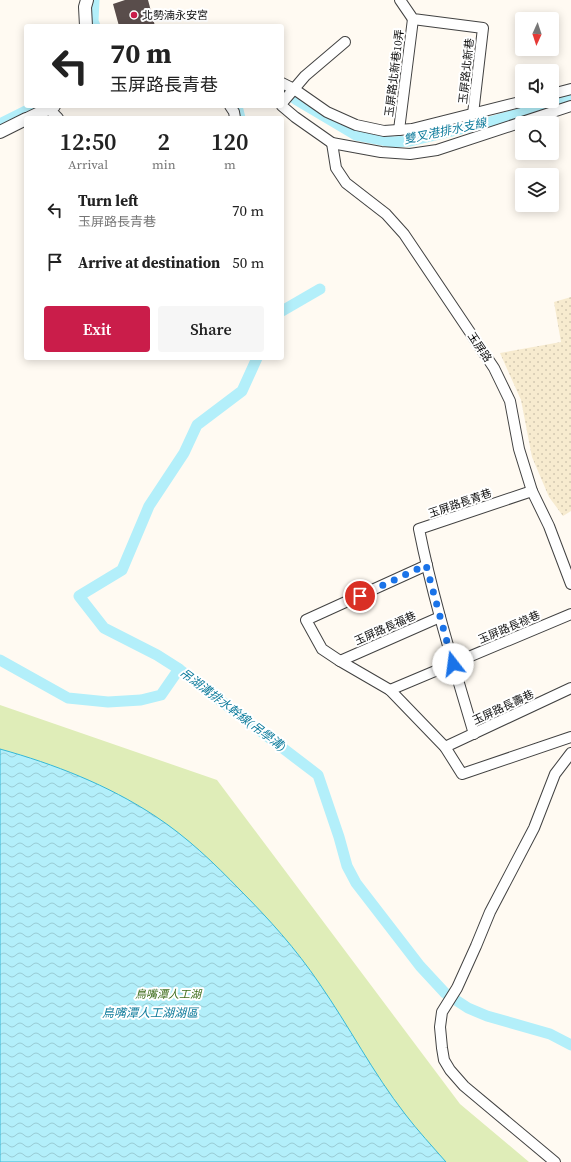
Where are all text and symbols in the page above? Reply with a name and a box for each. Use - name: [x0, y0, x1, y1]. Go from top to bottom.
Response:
- place label: 北勢湳永安宮: [142, 8, 208, 23]
- marker: 北勢湳永安宮: [129, 10, 139, 20]
- north arrow: [515, 12, 559, 56]
- map controls: [515, 12, 559, 212]
- street label: 玉屏路北新巷10弄: [382, 28, 407, 118]
- text: 70 m: [110, 34, 172, 72]
- street label: 玉屏路北新巷: [456, 37, 477, 105]
- icon: left: [44, 40, 96, 92]
- button: sound: [515, 64, 559, 108]
- text: 玉屏路長青巷: [110, 72, 218, 97]
- water label: 雙叉港排水支線: [402, 114, 490, 148]
- button: search: [515, 116, 559, 160]
- text: 12:50: [59, 125, 117, 158]
- text: 2: [158, 125, 170, 158]
- text: 120: [211, 125, 249, 158]
- text: Arrival: [68, 156, 108, 173]
- text: min: [152, 156, 176, 173]
- text: m: [224, 156, 236, 173]
- button: layers: [515, 168, 559, 212]
- text: Turn left: [78, 190, 138, 211]
- icon: left: [44, 199, 66, 221]
- text: 70 m: [232, 200, 264, 221]
- text: 玉屏路長青巷: [78, 213, 156, 230]
- icon: arrive: [44, 251, 66, 273]
- text: Arrive at destination: [78, 252, 220, 273]
- text: 50 m: [232, 252, 264, 273]
- button: Exit: [44, 306, 150, 352]
- button: Share: [158, 306, 264, 352]
- street label: 玉屏路: [464, 329, 495, 365]
- street label: 玉屏路長青巷: [427, 486, 494, 521]
- pin: [343, 579, 377, 613]
- icon: arrive: [349, 585, 371, 607]
- street label: 玉屏路長福巷: [352, 608, 418, 649]
- street label: 玉屏路長祿巷: [476, 608, 543, 647]
- position arrow: [432, 643, 474, 685]
- water label: 吊湖溝排水幹線(吊學溝): [177, 665, 289, 755]
- street label: 玉屏路長壽巷: [470, 687, 536, 728]
- park label: 鳥嘴潭人工湖: [135, 987, 203, 1002]
- water label: 鳥嘴潭人工湖湖區: [102, 1005, 200, 1021]

